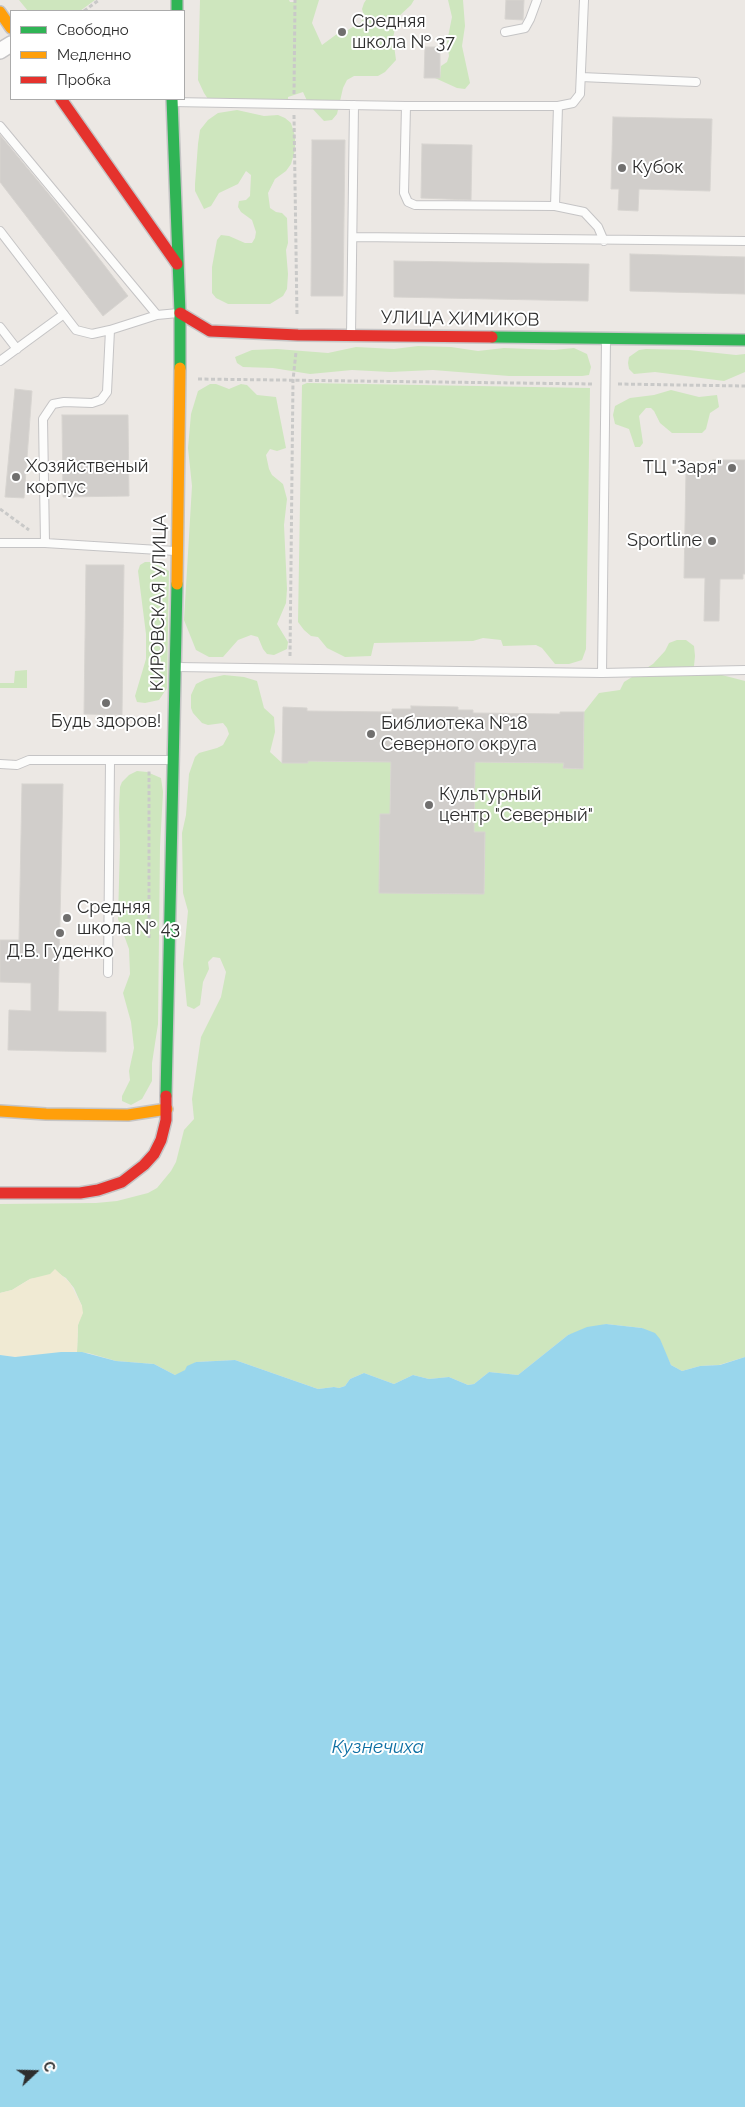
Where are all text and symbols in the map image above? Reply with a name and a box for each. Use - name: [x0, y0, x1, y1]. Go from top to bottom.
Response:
- legend: [10, 10, 185, 100]
- place label: Средняя школа № 37: [352, 11, 455, 54]
- text: Свободно: [57, 21, 129, 39]
- marker: Средняя школа № 37: [336, 26, 348, 38]
- text: Медленно: [57, 46, 131, 64]
- text: Пробка: [57, 71, 111, 89]
- place label: Кубок: [632, 157, 684, 179]
- marker: Кубок: [616, 162, 628, 174]
- street label: УЛИЦА ХИМИКОВ: [381, 307, 539, 331]
- place label: Хозяйственый корпус: [26, 456, 148, 498]
- place label: ТЦ "Заря": [643, 457, 722, 479]
- marker: ТЦ "Заря": [726, 462, 738, 474]
- marker: Хозяйственый корпус: [10, 471, 22, 483]
- street label: КИРОВСКАЯ УЛИЦА: [147, 514, 171, 692]
- place label: Sportline: [627, 530, 702, 552]
- marker: Sportline: [706, 535, 718, 547]
- marker: Будь здоров!: [100, 697, 112, 709]
- place label: Будь здоров!: [51, 711, 161, 733]
- place label: Библиотека №18 Северного округа: [381, 713, 537, 756]
- marker: Библиотека №18 Северного округа: [365, 728, 377, 740]
- place label: Культурный центр "Северный": [439, 784, 593, 826]
- marker: Культурный центр "Северный": [423, 799, 435, 811]
- place label: Средняя школа № 43: [77, 897, 180, 940]
- marker: Средняя школа № 43: [61, 912, 73, 924]
- marker: Д.В. Гуденко: [54, 927, 66, 939]
- place label: Д.В. Гуденко: [7, 941, 113, 963]
- water label: Кузнечиха: [332, 1736, 424, 1758]
- north arrow: [10, 2047, 60, 2097]
- text: С: [40, 2059, 58, 2074]

